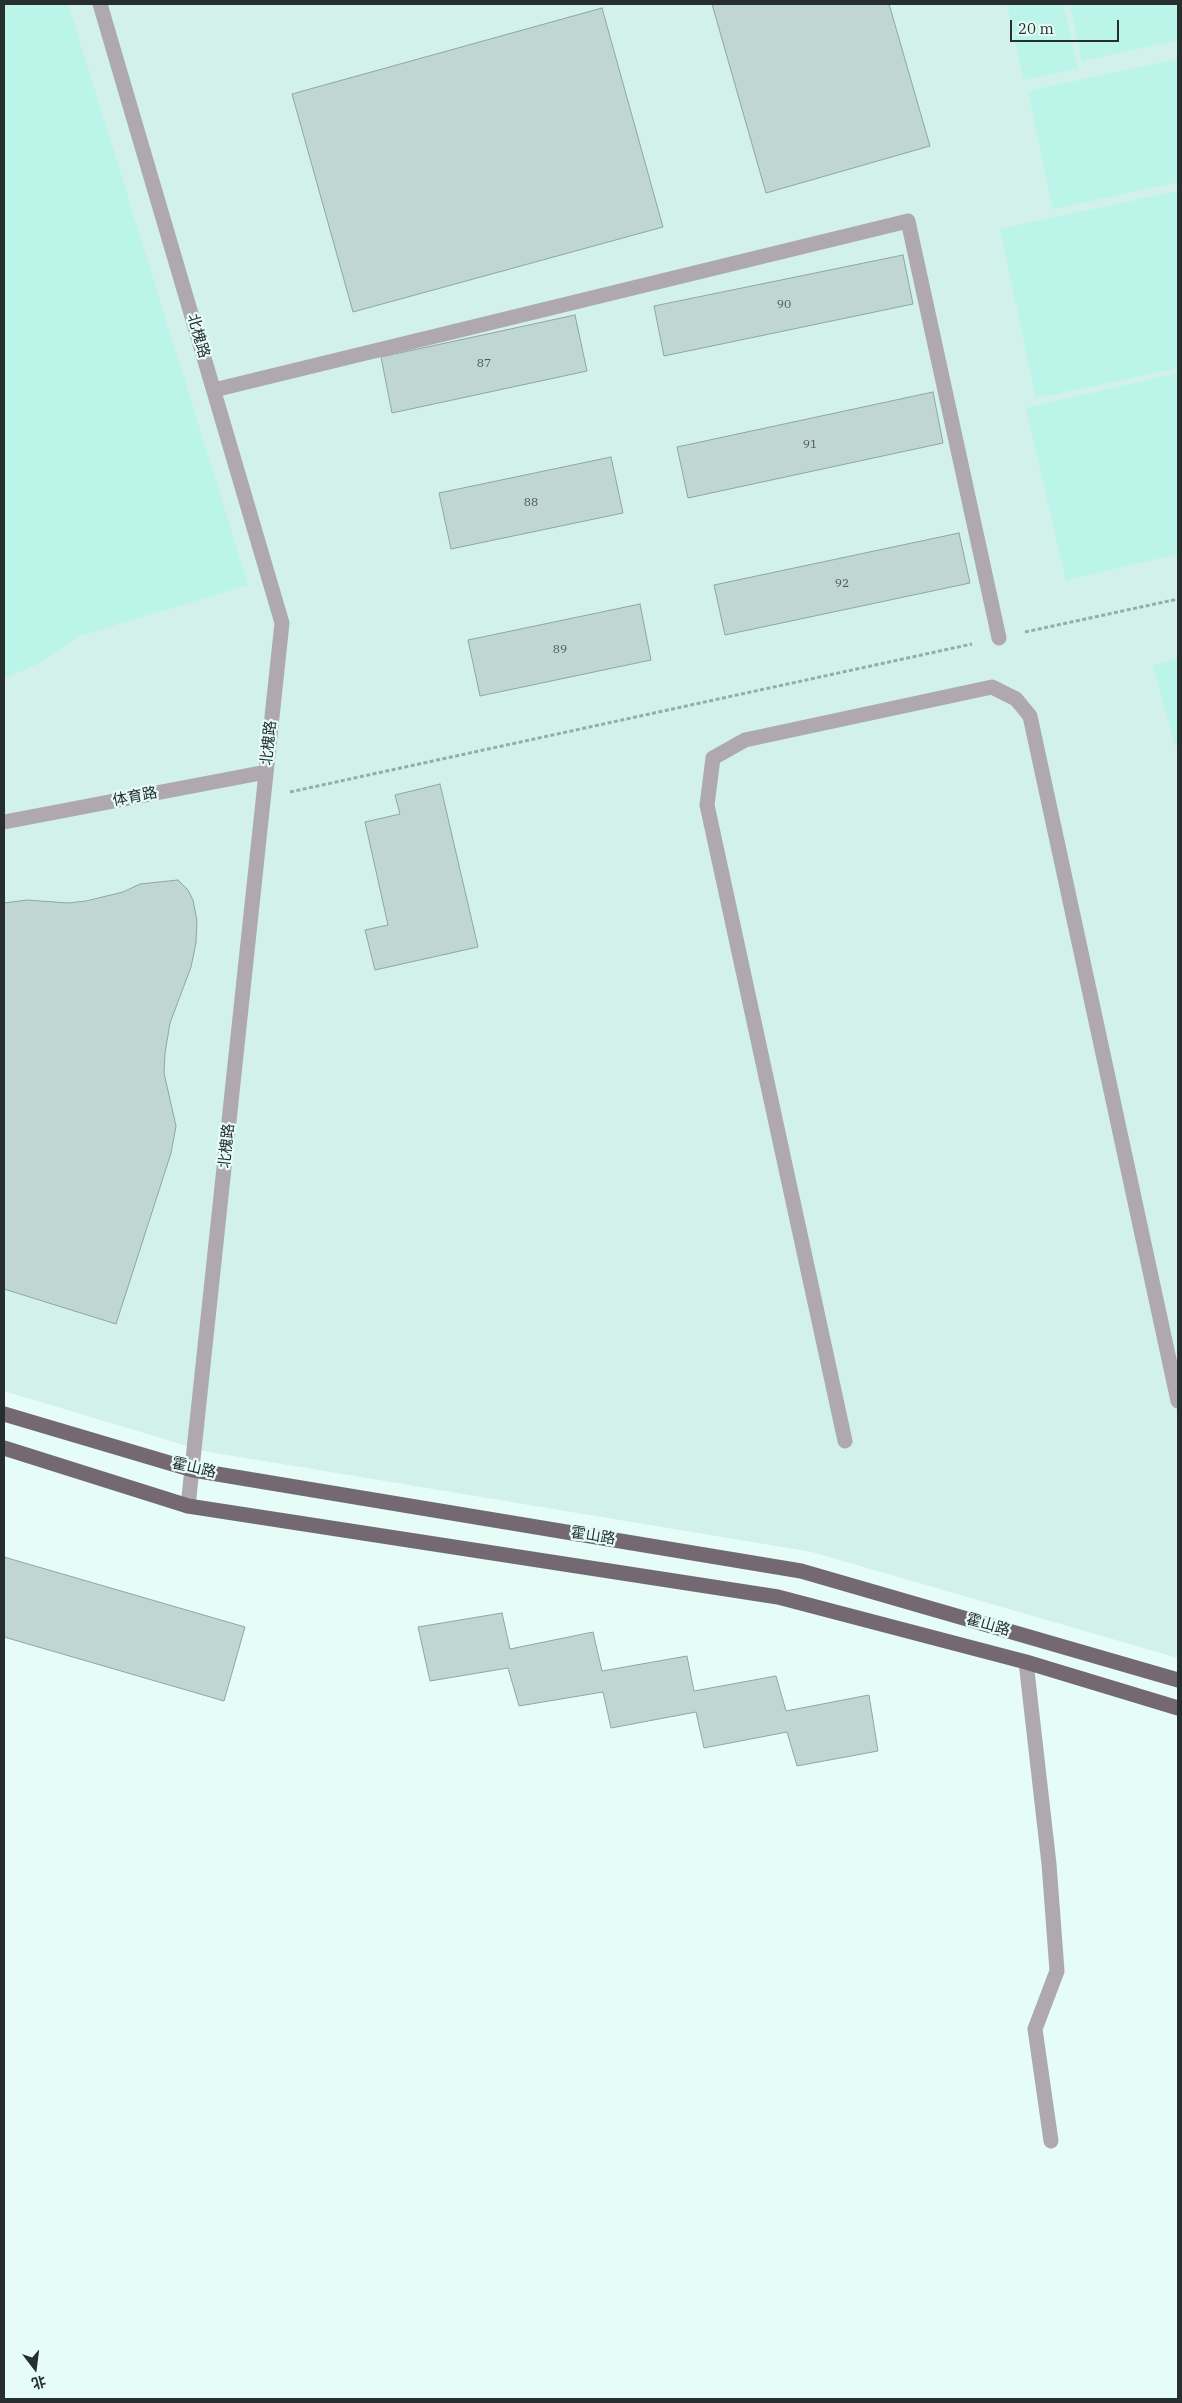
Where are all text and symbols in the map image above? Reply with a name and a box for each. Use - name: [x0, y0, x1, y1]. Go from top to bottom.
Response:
- scale bar: [1012, 10, 1121, 42]
- text: 20 m: [1018, 19, 1054, 38]
- house number: 90: [777, 298, 791, 312]
- street label: 北槐路: [183, 312, 213, 360]
- house number: 87: [477, 357, 491, 371]
- house number: 91: [803, 438, 817, 452]
- house number: 88: [524, 496, 538, 510]
- house number: 92: [835, 577, 849, 591]
- house number: 89: [553, 643, 567, 657]
- street label: 北槐路: [258, 720, 280, 766]
- street label: 体育路: [111, 784, 159, 810]
- street label: 北槐路: [216, 1123, 238, 1169]
- street label: 霍山路: [170, 1454, 218, 1482]
- street label: 霍山路: [569, 1524, 617, 1548]
- street label: 霍山路: [964, 1610, 1012, 1640]
- north arrow: [10, 2343, 60, 2393]
- text: 北: [30, 2372, 48, 2393]

